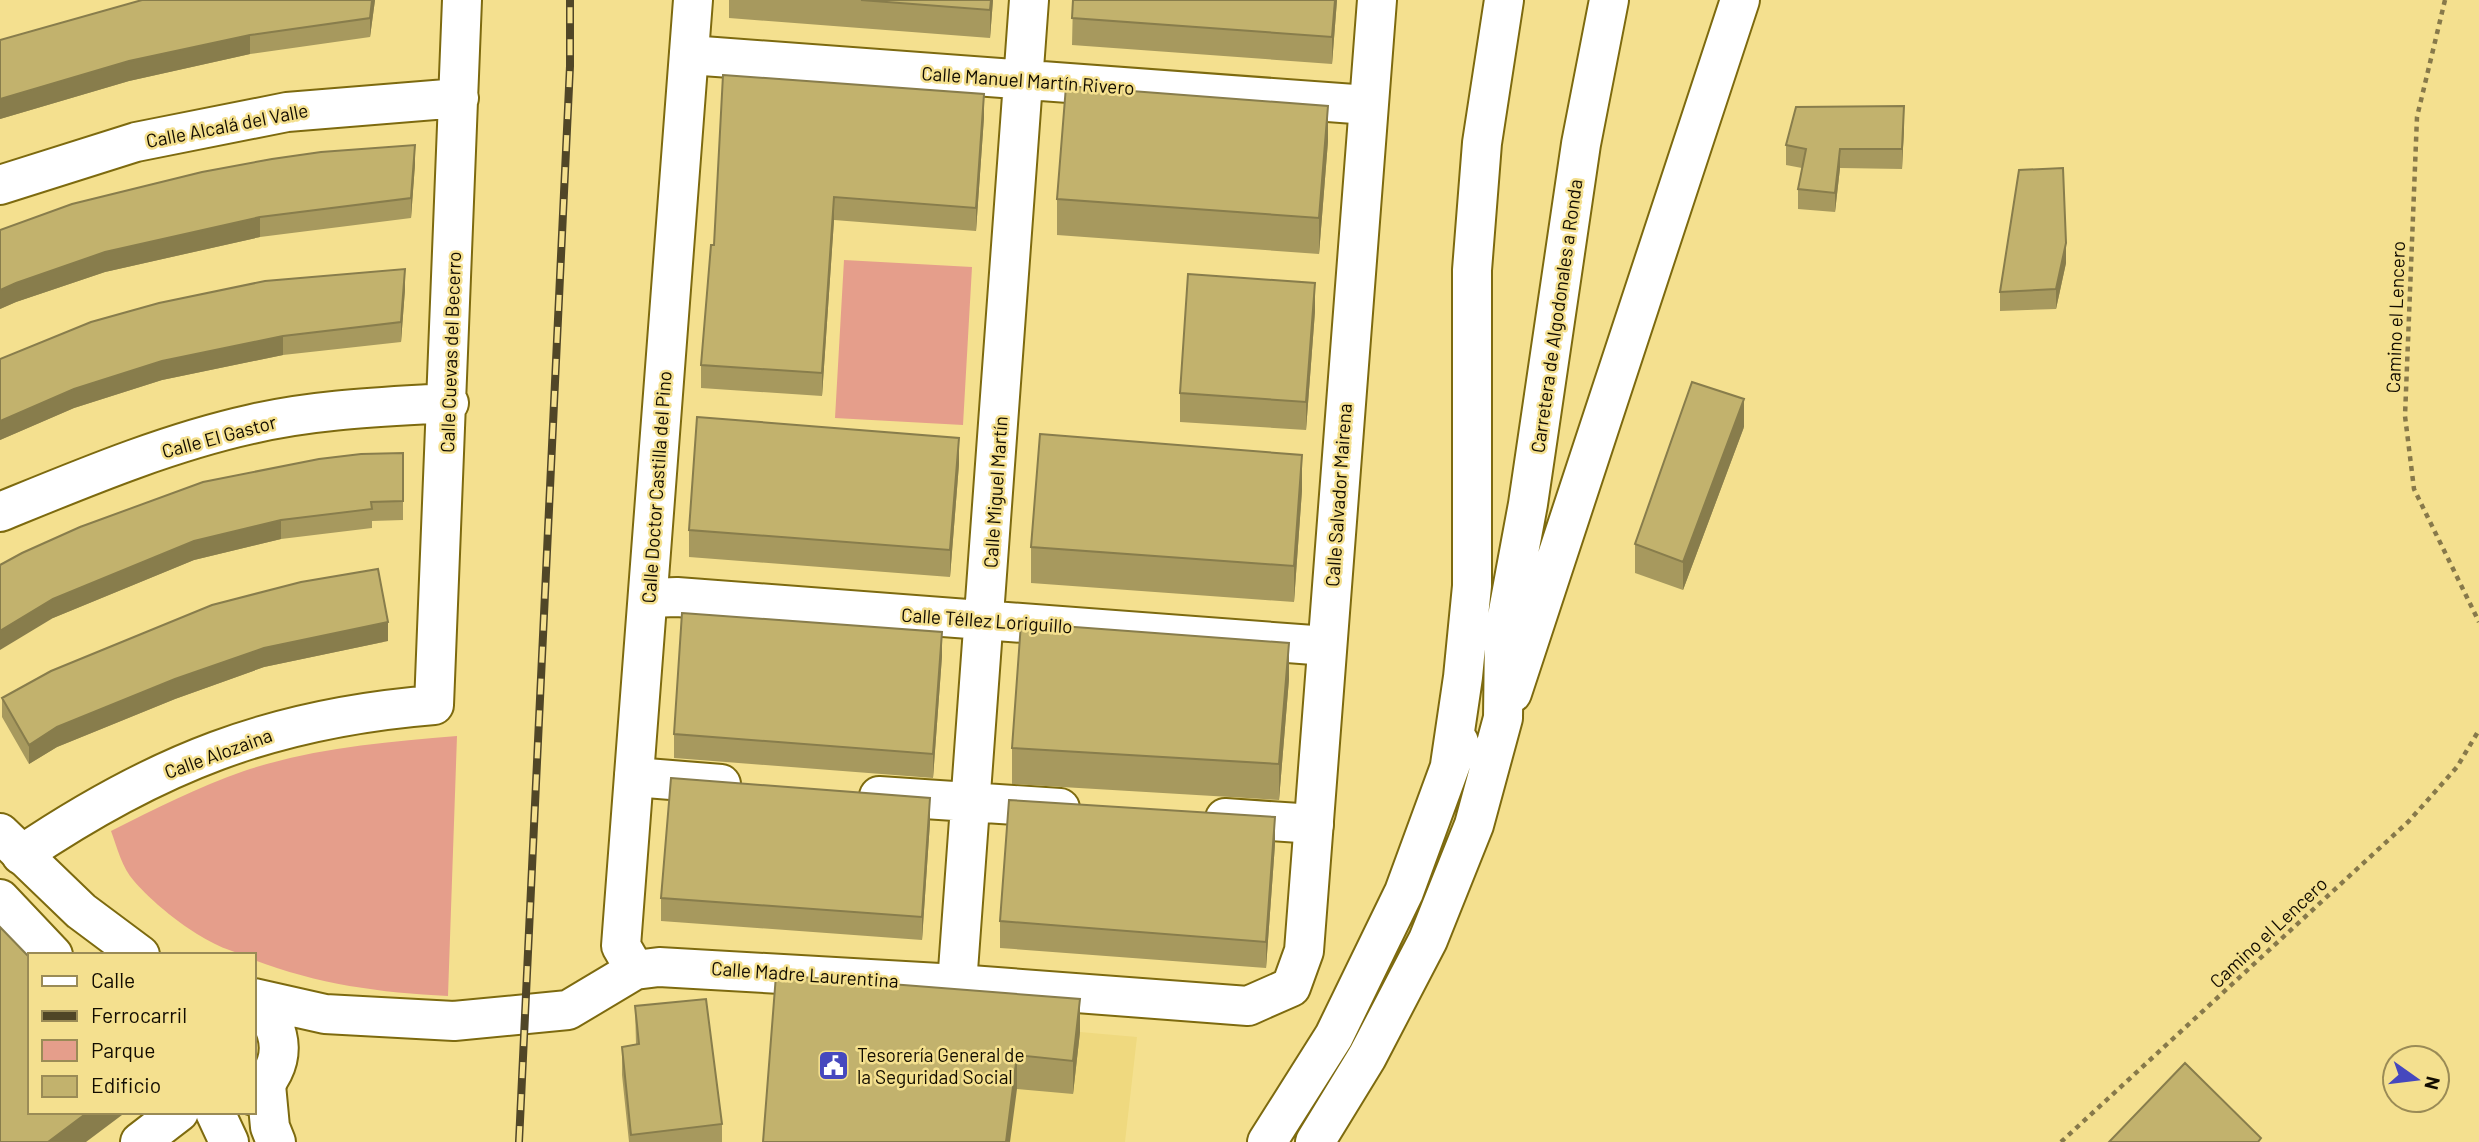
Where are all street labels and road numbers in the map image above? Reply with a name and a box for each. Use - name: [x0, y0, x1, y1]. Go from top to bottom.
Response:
- street label: Calle Manuel Martín Rivero: [921, 61, 1135, 99]
- street label: Calle Alcalá del Valle: [144, 98, 310, 152]
- street label: Carretera de Algodonales a Ronda: [1525, 178, 1587, 454]
- street label: Camino el Lencero: [2381, 240, 2409, 394]
- street label: Calle Cuevas del Becerro: [435, 251, 465, 453]
- street label: Calle Doctor Castilla del Pino: [636, 370, 676, 604]
- street label: Calle Salvador Mairena: [1320, 402, 1356, 588]
- street label: Calle El Gastor: [159, 410, 279, 462]
- street label: Calle Miguel Martín: [978, 415, 1012, 569]
- street label: Calle Téllez Loriguillo: [901, 603, 1073, 637]
- street label: Calle Alozaina: [161, 723, 275, 783]
- street label: Camino el Lencero: [2204, 872, 2332, 992]
- street label: Calle Madre Laurentina: [711, 956, 899, 992]

